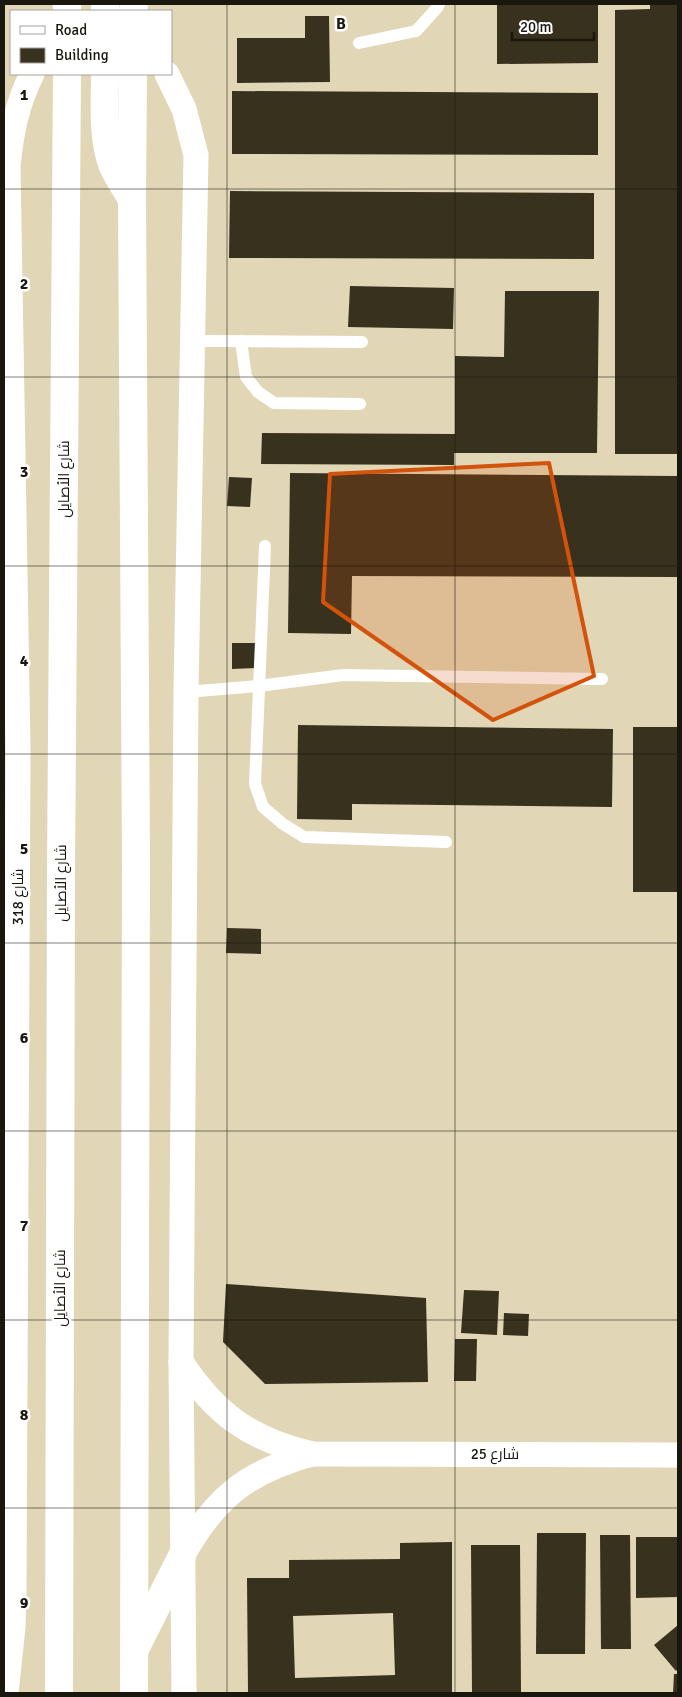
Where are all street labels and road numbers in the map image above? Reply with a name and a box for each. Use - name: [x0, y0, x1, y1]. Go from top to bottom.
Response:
- street label: شارع الأصايل: [55, 440, 75, 518]
- street label: شارع الأصايل: [52, 844, 72, 922]
- street label: شارع 318: [9, 869, 29, 925]
- street label: شارع الأصايل: [51, 1249, 71, 1327]
- street label: شارع 25: [471, 1445, 519, 1465]

